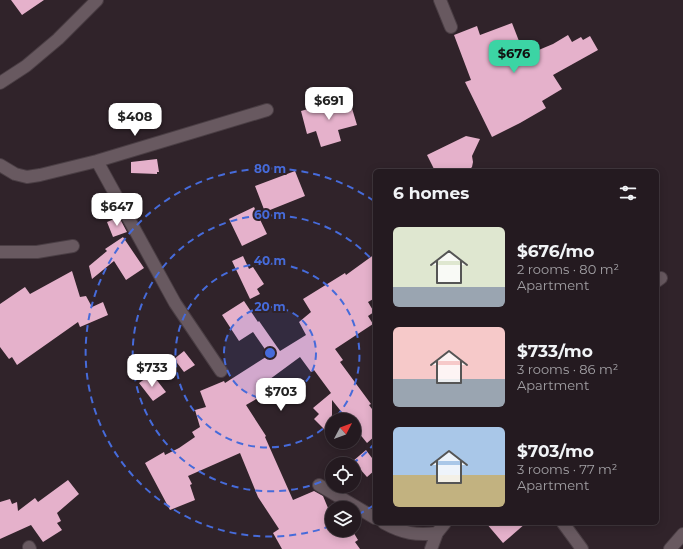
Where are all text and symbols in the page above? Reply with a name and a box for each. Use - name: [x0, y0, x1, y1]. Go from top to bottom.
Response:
- pin: $676: [490, 40, 538, 74]
- text: $676: [498, 45, 530, 61]
- pin: $691: [305, 87, 353, 121]
- text: $691: [314, 92, 344, 108]
- pin: $408: [111, 103, 159, 137]
- text: $408: [118, 108, 152, 124]
- text: 80 m: [254, 161, 286, 176]
- icon: filters: [617, 182, 639, 204]
- text: 6 homes: [393, 183, 469, 203]
- pin: $647: [93, 193, 141, 227]
- text: $647: [100, 198, 134, 214]
- text: 60 m: [254, 207, 286, 222]
- text: $676/mo: [517, 241, 594, 261]
- icon: home: [425, 243, 473, 291]
- text: 40 m: [254, 253, 286, 268]
- text: 2 rooms · 80 m²: [517, 261, 619, 277]
- text: Apartment: [517, 277, 589, 293]
- text: 20 m: [254, 299, 286, 314]
- text: $733/mo: [517, 341, 593, 361]
- icon: home: [425, 343, 473, 391]
- centre of rings: [263, 346, 277, 360]
- pin: $733: [128, 354, 176, 388]
- text: $733: [136, 359, 168, 375]
- text: 3 rooms · 86 m²: [517, 361, 618, 377]
- text: Apartment: [517, 377, 589, 393]
- pin: $703: [257, 378, 305, 412]
- text: $703: [265, 383, 297, 399]
- north arrow: [325, 413, 361, 449]
- map controls: [325, 413, 361, 537]
- text: $703/mo: [517, 441, 594, 461]
- icon: home: [425, 443, 473, 491]
- button: locate: [325, 457, 361, 493]
- text: 3 rooms · 77 m²: [517, 461, 617, 477]
- text: Apartment: [517, 477, 589, 493]
- button: layers: [325, 501, 361, 537]

